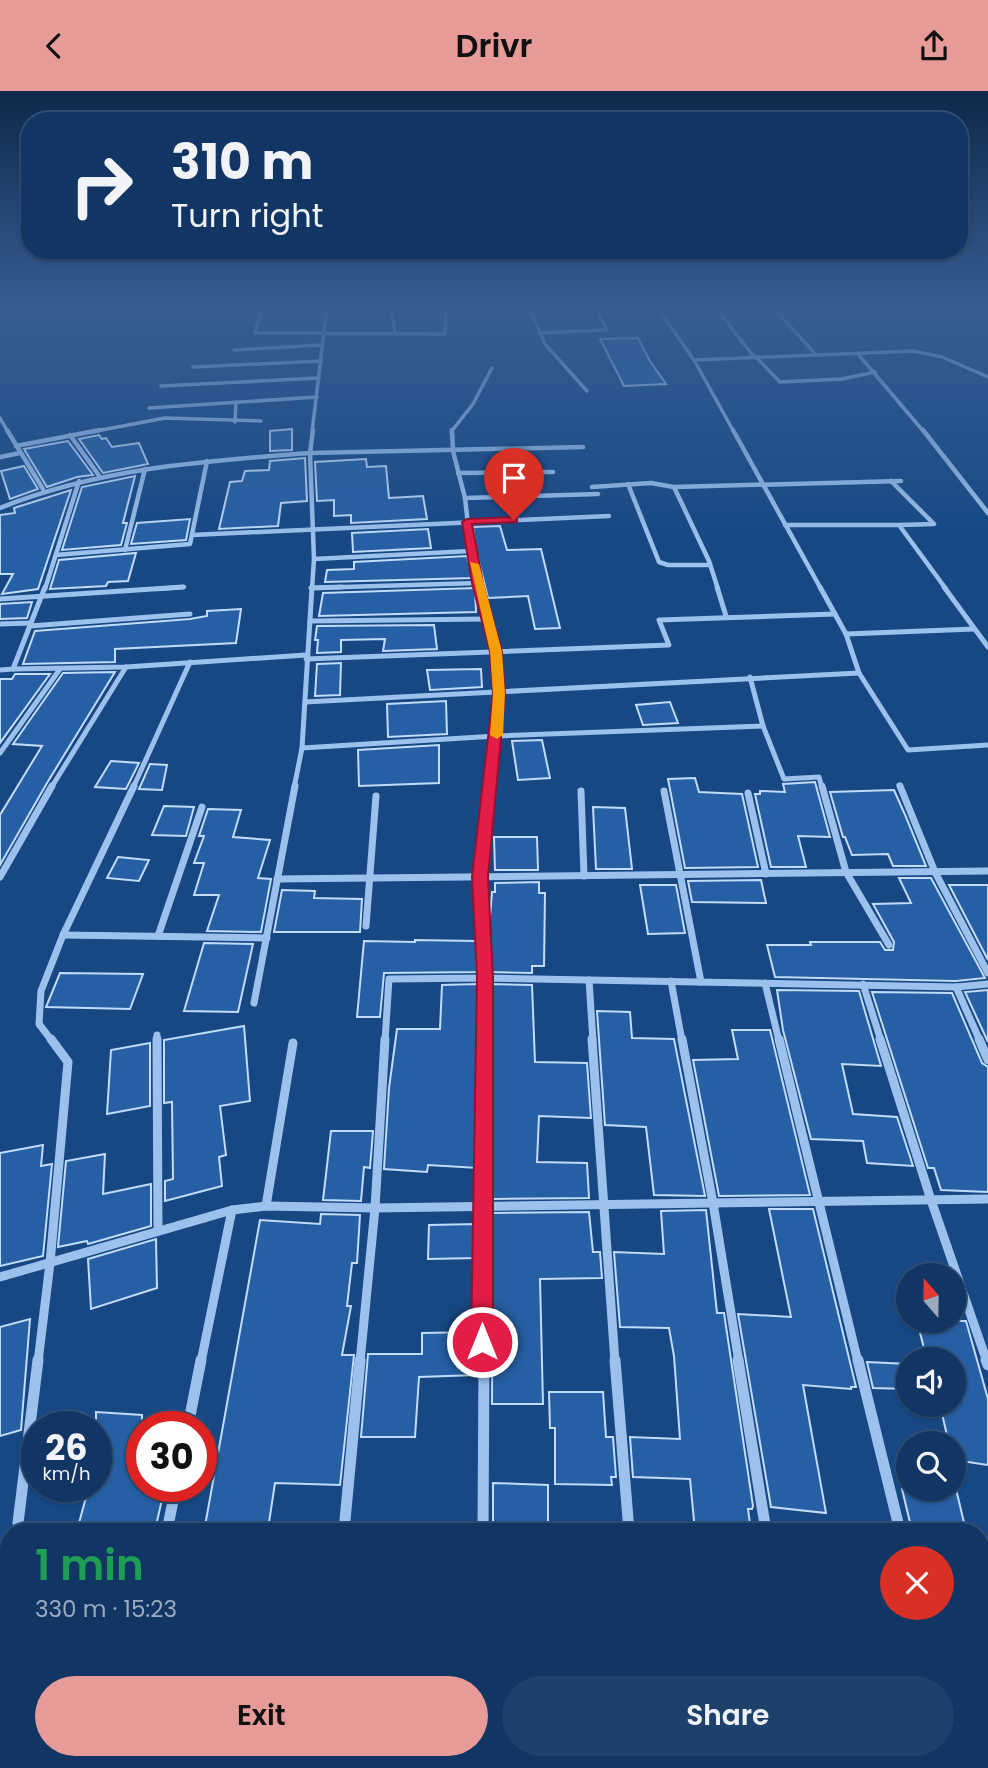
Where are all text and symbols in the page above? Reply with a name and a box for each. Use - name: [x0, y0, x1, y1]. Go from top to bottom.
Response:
- text: Drivr: [456, 23, 532, 68]
- icon: back: [35, 27, 73, 65]
- icon: share: [915, 27, 953, 65]
- text: 310 m: [171, 128, 313, 196]
- icon: right: [56, 140, 147, 231]
- text: Turn right: [171, 193, 323, 238]
- pin: [484, 448, 544, 520]
- icon: arrive: [495, 459, 533, 497]
- north arrow: [896, 1263, 966, 1333]
- map controls: [896, 1263, 966, 1501]
- position arrow: [445, 1305, 519, 1379]
- button: sound: [896, 1347, 966, 1417]
- speed limit sign: 30: [126, 1411, 217, 1502]
- text: 26: [45, 1423, 88, 1472]
- button: search: [896, 1431, 966, 1501]
- text: km/h: [43, 1461, 90, 1486]
- text: 1 min: [35, 1536, 144, 1595]
- button: close: [880, 1546, 954, 1620]
- text: 330 m · 15:23: [35, 1593, 177, 1625]
- button: Exit: [35, 1676, 488, 1756]
- button: Share: [502, 1676, 954, 1756]

